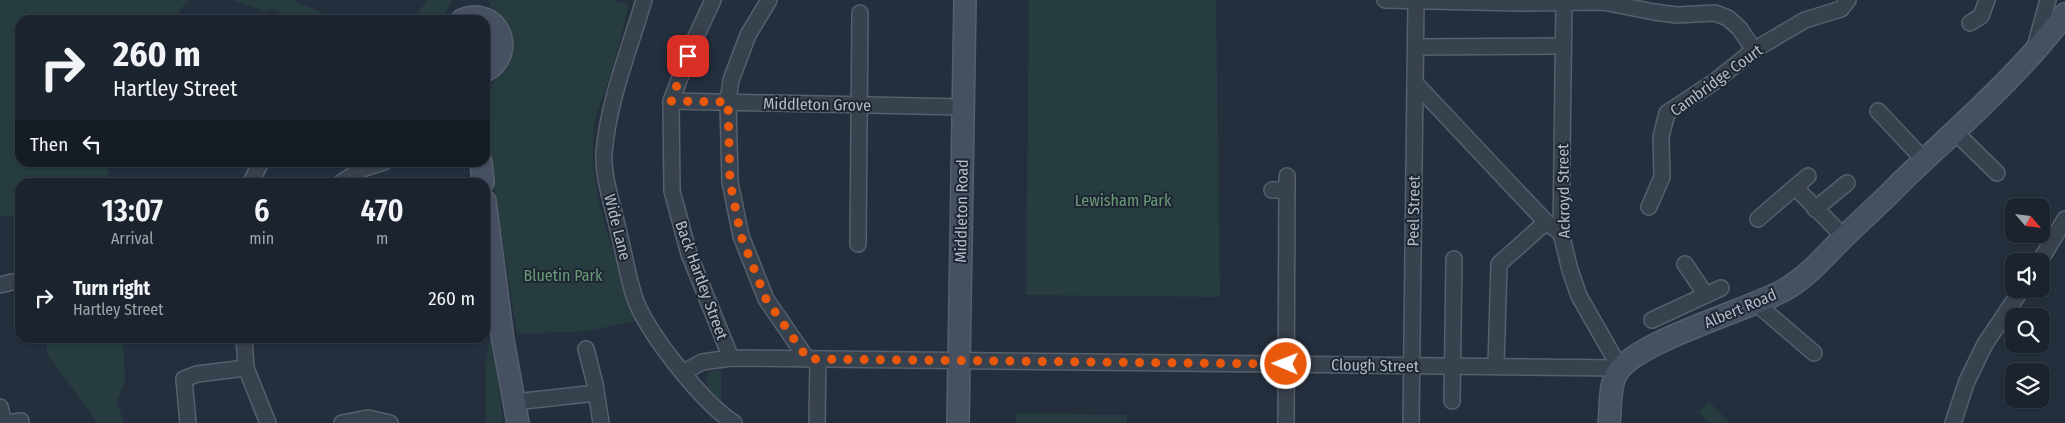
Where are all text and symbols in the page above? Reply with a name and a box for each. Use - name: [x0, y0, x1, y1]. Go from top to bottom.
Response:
- text: 260 m: [113, 33, 201, 75]
- icon: right: [30, 35, 95, 100]
- pin: [667, 35, 709, 77]
- street label: Cambridge Court: [1667, 40, 1767, 120]
- icon: arrive: [674, 42, 702, 70]
- text: Hartley Street: [113, 75, 237, 102]
- street label: Middleton Grove: [763, 94, 871, 115]
- icon: left: [78, 130, 106, 158]
- text: Then: [30, 133, 68, 156]
- street label: Ackroyd Street: [1553, 143, 1574, 239]
- street label: Middleton Road: [951, 159, 972, 263]
- street label: Peel Street: [1403, 175, 1424, 247]
- park label: Lewisham Park: [1075, 191, 1172, 210]
- street label: Wide Lane: [600, 192, 635, 262]
- text: 13:07: [101, 193, 163, 229]
- text: 6: [254, 193, 269, 229]
- text: 470: [361, 193, 404, 229]
- north arrow: [2005, 198, 2050, 242]
- map controls: [2005, 198, 2050, 408]
- street label: Back Hartley Street: [671, 218, 732, 343]
- text: Arrival: [111, 229, 153, 248]
- text: min: [249, 229, 274, 248]
- text: m: [376, 229, 388, 248]
- button: sound: [2005, 253, 2050, 298]
- park label: Bluetin Park: [523, 266, 603, 285]
- text: Turn right: [73, 277, 150, 300]
- icon: right: [30, 284, 58, 312]
- street label: Albert Road: [1701, 285, 1779, 332]
- text: 260 m: [428, 287, 475, 310]
- text: Hartley Street: [73, 300, 163, 319]
- button: search: [2005, 308, 2050, 353]
- position arrow: [1259, 337, 1311, 389]
- street label: Clough Street: [1331, 355, 1420, 376]
- button: layers: [2005, 363, 2050, 408]

